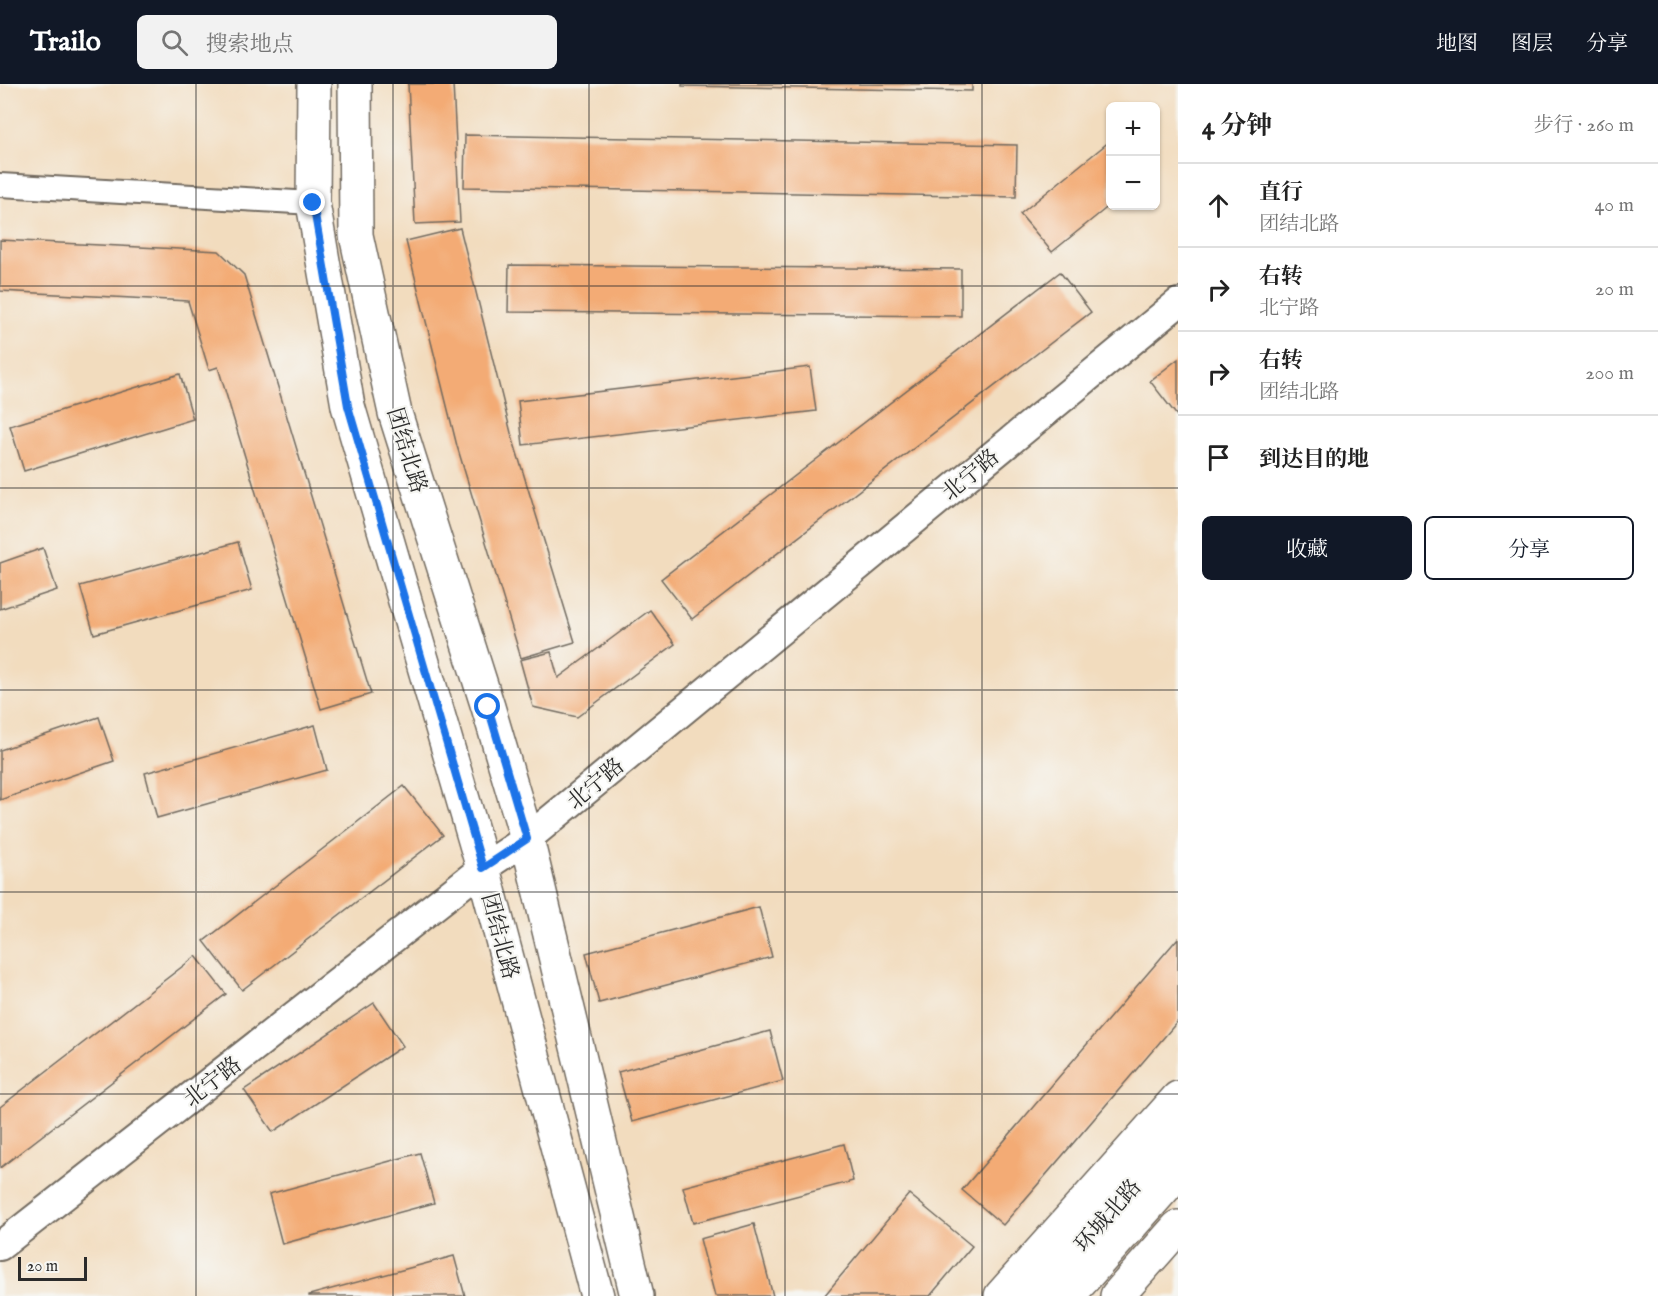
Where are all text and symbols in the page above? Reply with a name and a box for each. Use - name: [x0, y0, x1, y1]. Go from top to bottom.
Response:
- search box: [137, 15, 557, 69]
- text: Trailo: [30, 25, 101, 60]
- icon: search: [158, 26, 191, 59]
- text: 搜索地点: [206, 31, 294, 59]
- text: 地图: [1436, 31, 1478, 58]
- text: 图层: [1511, 31, 1553, 58]
- text: 分享: [1586, 31, 1628, 58]
- map controls: [1106, 102, 1160, 210]
- button: +: [1106, 102, 1160, 156]
- text: 4 分钟: [1202, 110, 1272, 143]
- text: 步行 · 260 m: [1533, 113, 1634, 138]
- button: −: [1106, 156, 1160, 210]
- text: 直行: [1259, 179, 1303, 207]
- route end: [299, 189, 325, 215]
- icon: ahead: [1202, 189, 1235, 222]
- text: 40 m: [1595, 193, 1634, 218]
- text: 团结北路: [1259, 212, 1339, 237]
- text: 右转: [1259, 263, 1303, 291]
- icon: right: [1202, 273, 1235, 306]
- text: 20 m: [1595, 277, 1634, 302]
- text: 北宁路: [1259, 296, 1319, 321]
- text: 右转: [1259, 347, 1303, 375]
- icon: right: [1202, 357, 1235, 390]
- text: 200 m: [1585, 361, 1634, 386]
- text: 团结北路: [1259, 380, 1339, 405]
- street label: 团结北路: [380, 404, 432, 497]
- icon: arrive: [1202, 441, 1235, 474]
- street label: 北宁路: [937, 444, 1006, 507]
- text: 到达目的地: [1259, 446, 1369, 474]
- button: 收藏: [1202, 516, 1412, 580]
- button: 分享: [1424, 516, 1634, 580]
- route start: [474, 693, 500, 719]
- street label: 北宁路: [562, 753, 631, 816]
- street label: 团结北路: [474, 890, 524, 983]
- street label: 北宁路: [179, 1051, 248, 1114]
- street label: 环城北路: [1069, 1174, 1148, 1259]
- scale bar: [18, 1254, 87, 1282]
- text: 20 m: [27, 1257, 58, 1277]

